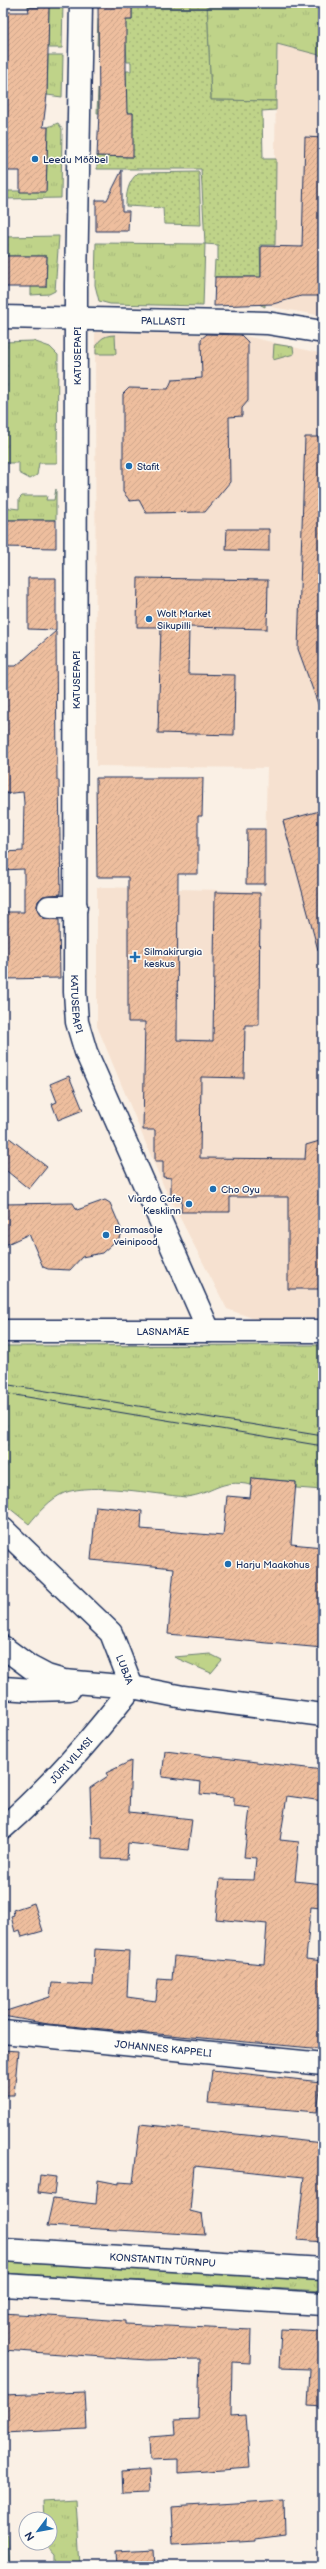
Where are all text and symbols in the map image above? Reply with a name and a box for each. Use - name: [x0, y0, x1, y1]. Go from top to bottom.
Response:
- marker: Leedu Mööbel: [30, 154, 40, 164]
- place label: Leedu Mööbel: [43, 154, 108, 166]
- street label: PALLASTI: [141, 315, 185, 328]
- street label: KATUSEPAPI: [72, 327, 84, 385]
- marker: Stafit: [124, 461, 134, 471]
- place label: Stafit: [137, 461, 159, 473]
- place label: Wolt Market Sikupilli: [157, 608, 211, 632]
- marker: Wolt Market Sikupilli: [144, 614, 154, 624]
- street label: KATUSEPAPI: [71, 651, 83, 709]
- place label: Silmakirurgia keskus: [144, 946, 202, 970]
- marker: Silmakirurgia keskus: [129, 951, 141, 963]
- street label: KATUSEPAPI: [68, 975, 85, 1035]
- marker: Cho Oyu: [208, 1184, 218, 1194]
- place label: Cho Oyu: [221, 1184, 260, 1196]
- place label: Viardo Cafe Kesklinn: [128, 1193, 181, 1217]
- marker: Viardo Cafe Kesklinn: [184, 1199, 194, 1209]
- place label: Bramasole veinipood: [113, 1224, 163, 1248]
- marker: Bramasole veinipood: [101, 1230, 111, 1240]
- street label: LASNAMÄE: [137, 1326, 190, 1338]
- marker: Harju Maakohus: [223, 1559, 233, 1569]
- place label: Harju Maakohus: [236, 1559, 310, 1571]
- street label: LUBJA: [113, 1653, 136, 1687]
- street label: JÜRI VILMSI: [48, 1735, 95, 1786]
- street label: JOHANNES KAPPELI: [114, 2038, 212, 2060]
- street label: KONSTANTIN TÜRNPU: [109, 2251, 216, 2270]
- north arrow: [18, 2511, 58, 2551]
- text: N: [22, 2529, 38, 2543]

